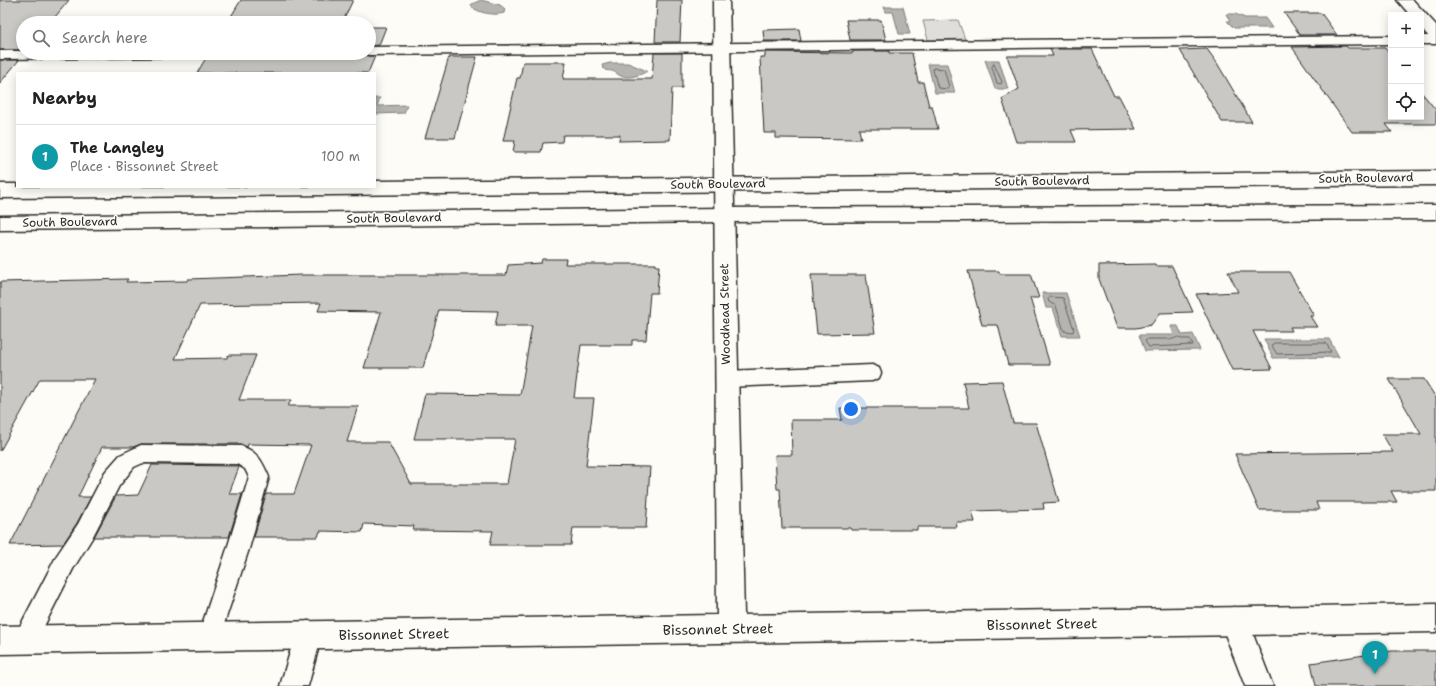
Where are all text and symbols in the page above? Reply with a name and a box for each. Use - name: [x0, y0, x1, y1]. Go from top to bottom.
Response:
- map controls: [1388, 12, 1424, 120]
- button: +: [1388, 12, 1424, 48]
- search box: [16, 16, 376, 60]
- icon: search: [30, 27, 52, 49]
- text: Search here: [62, 28, 148, 48]
- button: −: [1388, 48, 1424, 84]
- button: locate: [1388, 84, 1424, 120]
- text: Nearby: [32, 87, 97, 109]
- text: The Langley: [70, 138, 164, 158]
- text: 1: [42, 148, 48, 165]
- text: 100 m: [321, 148, 360, 165]
- text: Place · Bissonnet Street: [70, 158, 218, 175]
- street label: South Boulevard: [1318, 169, 1414, 187]
- street label: South Boulevard: [994, 172, 1090, 190]
- street label: South Boulevard: [670, 175, 766, 193]
- street label: South Boulevard: [346, 209, 442, 227]
- street label: South Boulevard: [22, 213, 118, 231]
- street label: Woodhead Street: [716, 263, 734, 365]
- your location: [841, 399, 861, 419]
- street label: Bissonnet Street: [986, 614, 1098, 634]
- street label: Bissonnet Street: [662, 619, 774, 639]
- street label: Bissonnet Street: [338, 624, 450, 644]
- pin: 1: [1362, 641, 1388, 674]

